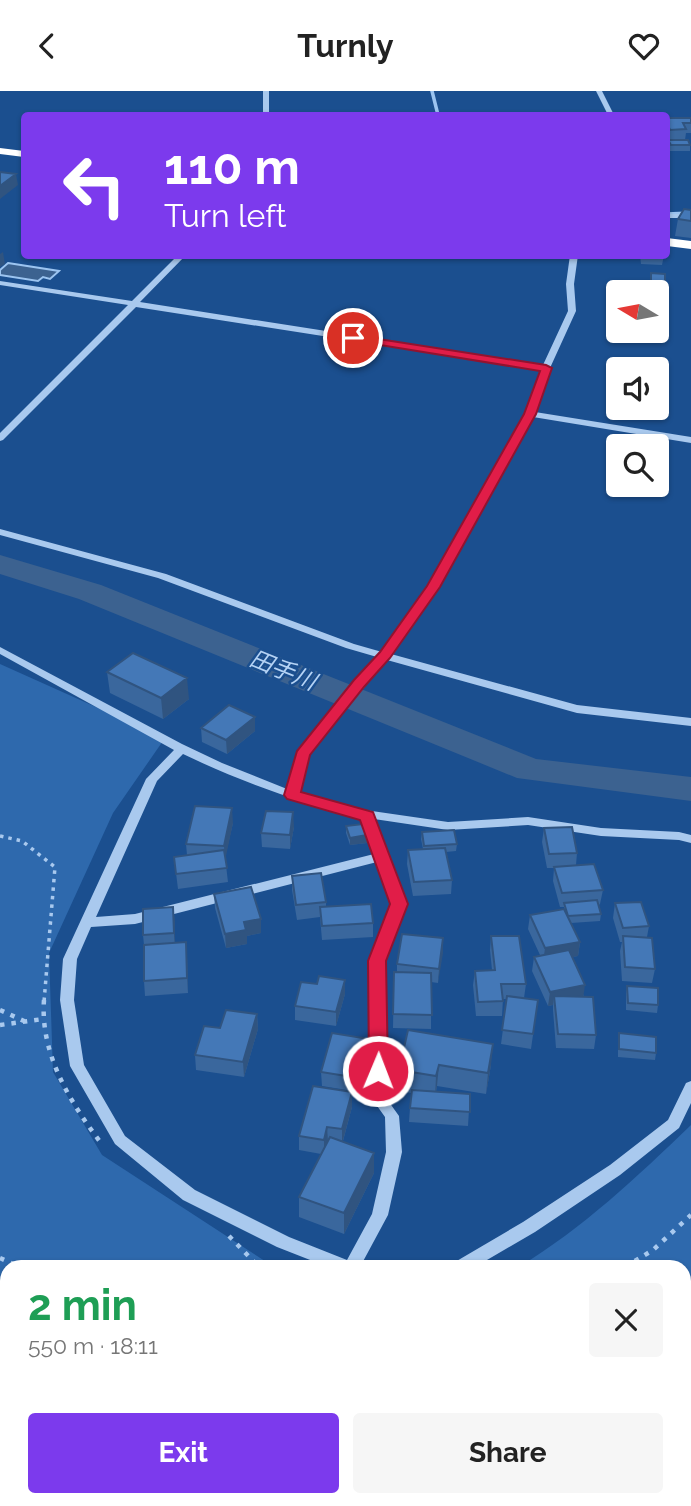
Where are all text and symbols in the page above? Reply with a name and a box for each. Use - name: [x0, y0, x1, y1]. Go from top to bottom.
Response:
- icon: back: [28, 27, 66, 65]
- text: Turnly: [297, 27, 394, 64]
- icon: heart: [625, 27, 663, 65]
- text: 110 m: [164, 138, 300, 195]
- icon: left: [49, 140, 140, 231]
- text: Turn left: [164, 197, 286, 234]
- north arrow: [606, 280, 668, 343]
- map controls: [606, 280, 669, 497]
- pin: [323, 308, 383, 368]
- icon: arrive: [334, 319, 372, 357]
- button: sound: [606, 357, 669, 420]
- button: search: [606, 434, 669, 497]
- water label: 田手川: [246, 644, 323, 696]
- position arrow: [341, 1034, 415, 1108]
- text: 2 min: [28, 1281, 137, 1330]
- button: close: [589, 1283, 663, 1357]
- text: 550 m · 18:11: [28, 1332, 158, 1359]
- button: Exit: [28, 1413, 339, 1493]
- button: Share: [353, 1413, 663, 1493]

